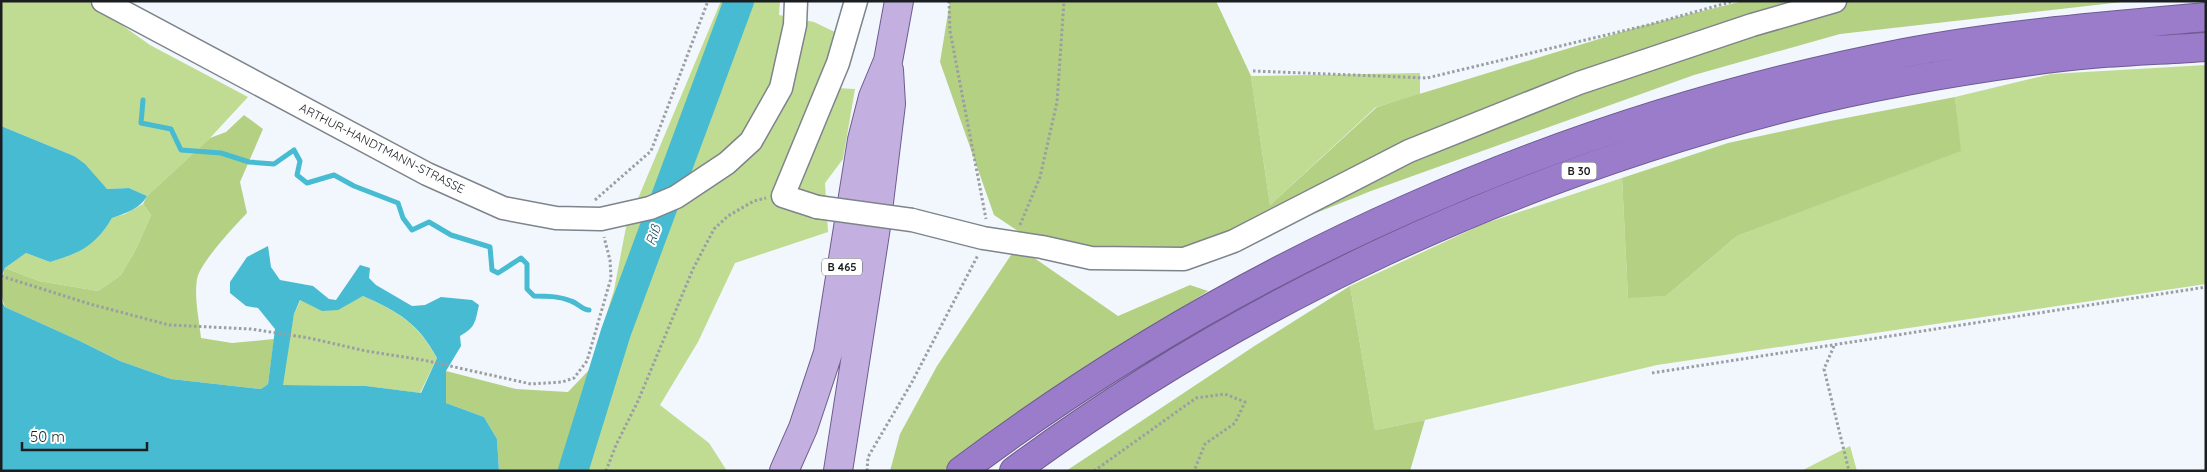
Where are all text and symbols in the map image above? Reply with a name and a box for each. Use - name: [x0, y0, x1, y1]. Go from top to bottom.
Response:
- street label: ARTHUR-HANDTMANN-STRASSE: [297, 100, 467, 196]
- road number: B 30: [1562, 162, 1596, 180]
- water label: Riß: [641, 222, 665, 248]
- road number: B 465: [822, 258, 862, 276]
- scale bar: [22, 420, 148, 452]
- text: 50 m: [30, 427, 65, 446]

